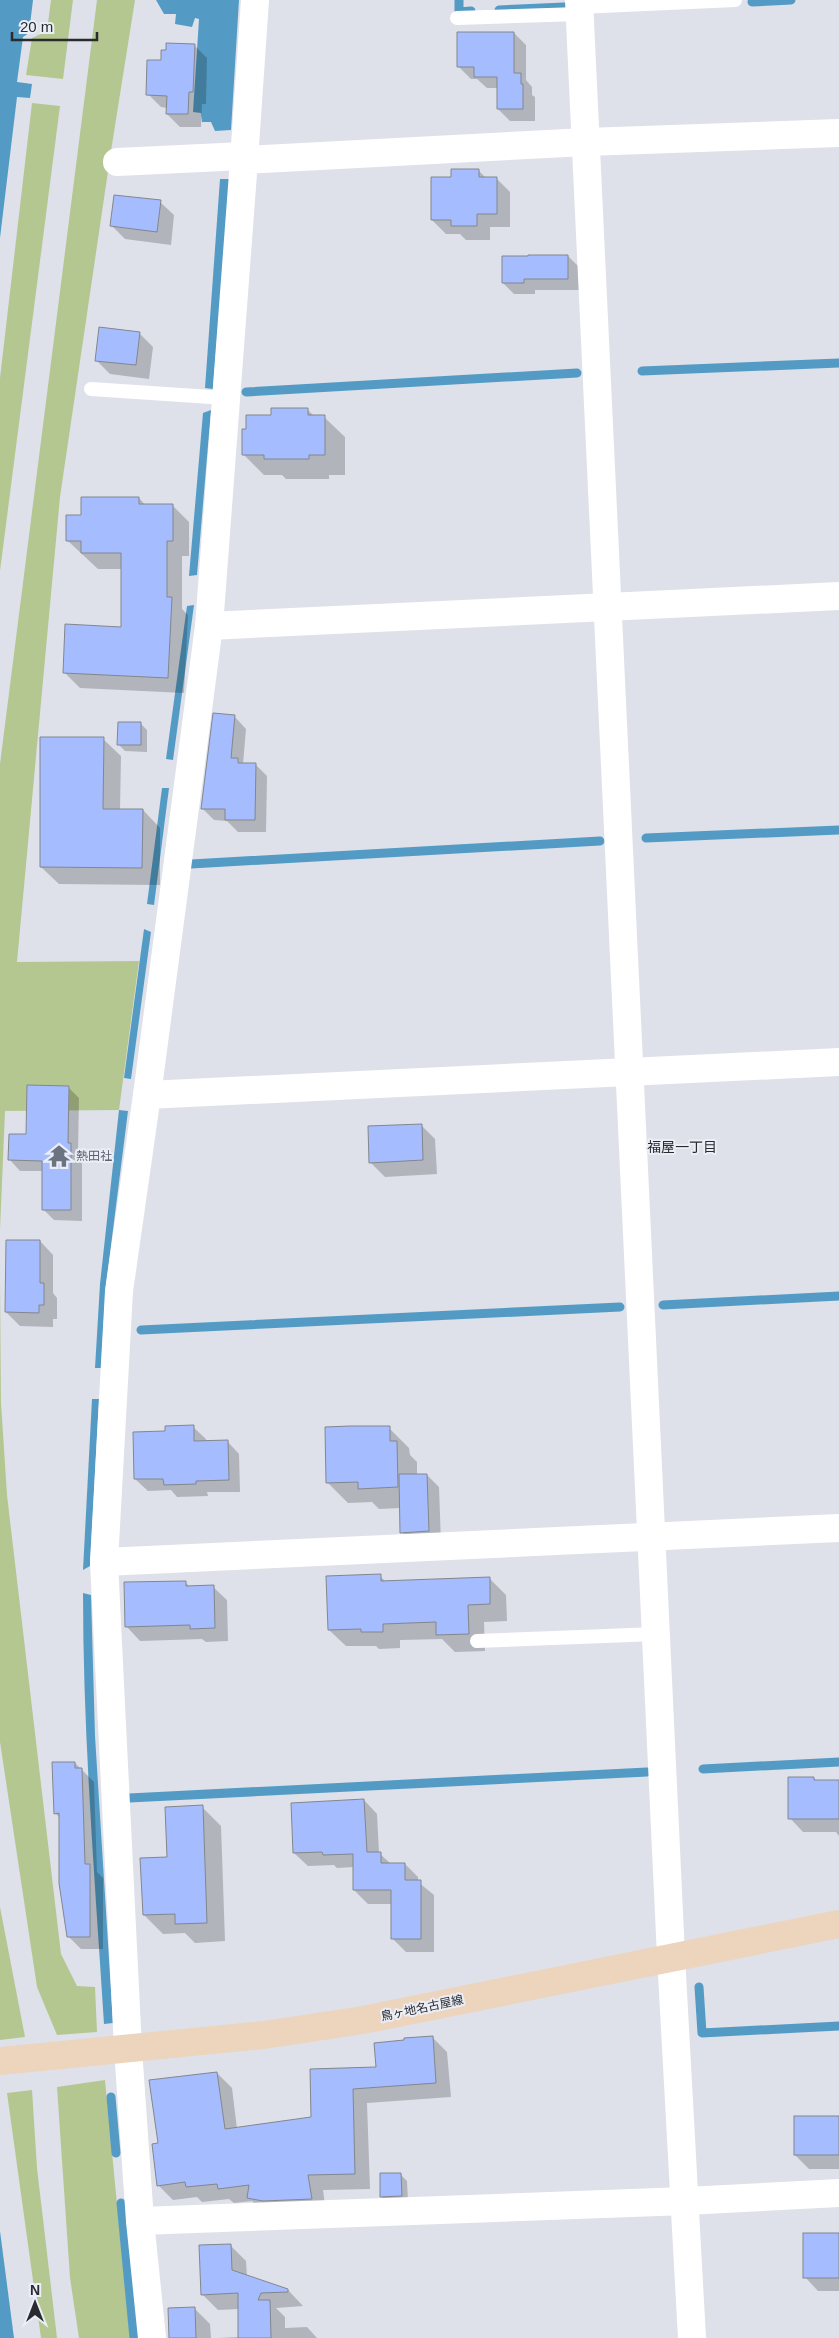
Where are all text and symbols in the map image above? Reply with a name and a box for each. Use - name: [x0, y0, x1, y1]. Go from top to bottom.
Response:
- scale bar: [12, 10, 98, 42]
- text: 20 m: [20, 18, 53, 35]
- district label: 福屋一丁目: [647, 1139, 717, 1155]
- temple icon: 熱田社: [46, 1143, 72, 1169]
- place label: 熱田社: [76, 1149, 112, 1163]
- street label: 鳥ヶ地名古屋線: [379, 1992, 465, 2024]
- north arrow: [10, 2278, 60, 2328]
- text: N: [30, 2282, 40, 2298]

